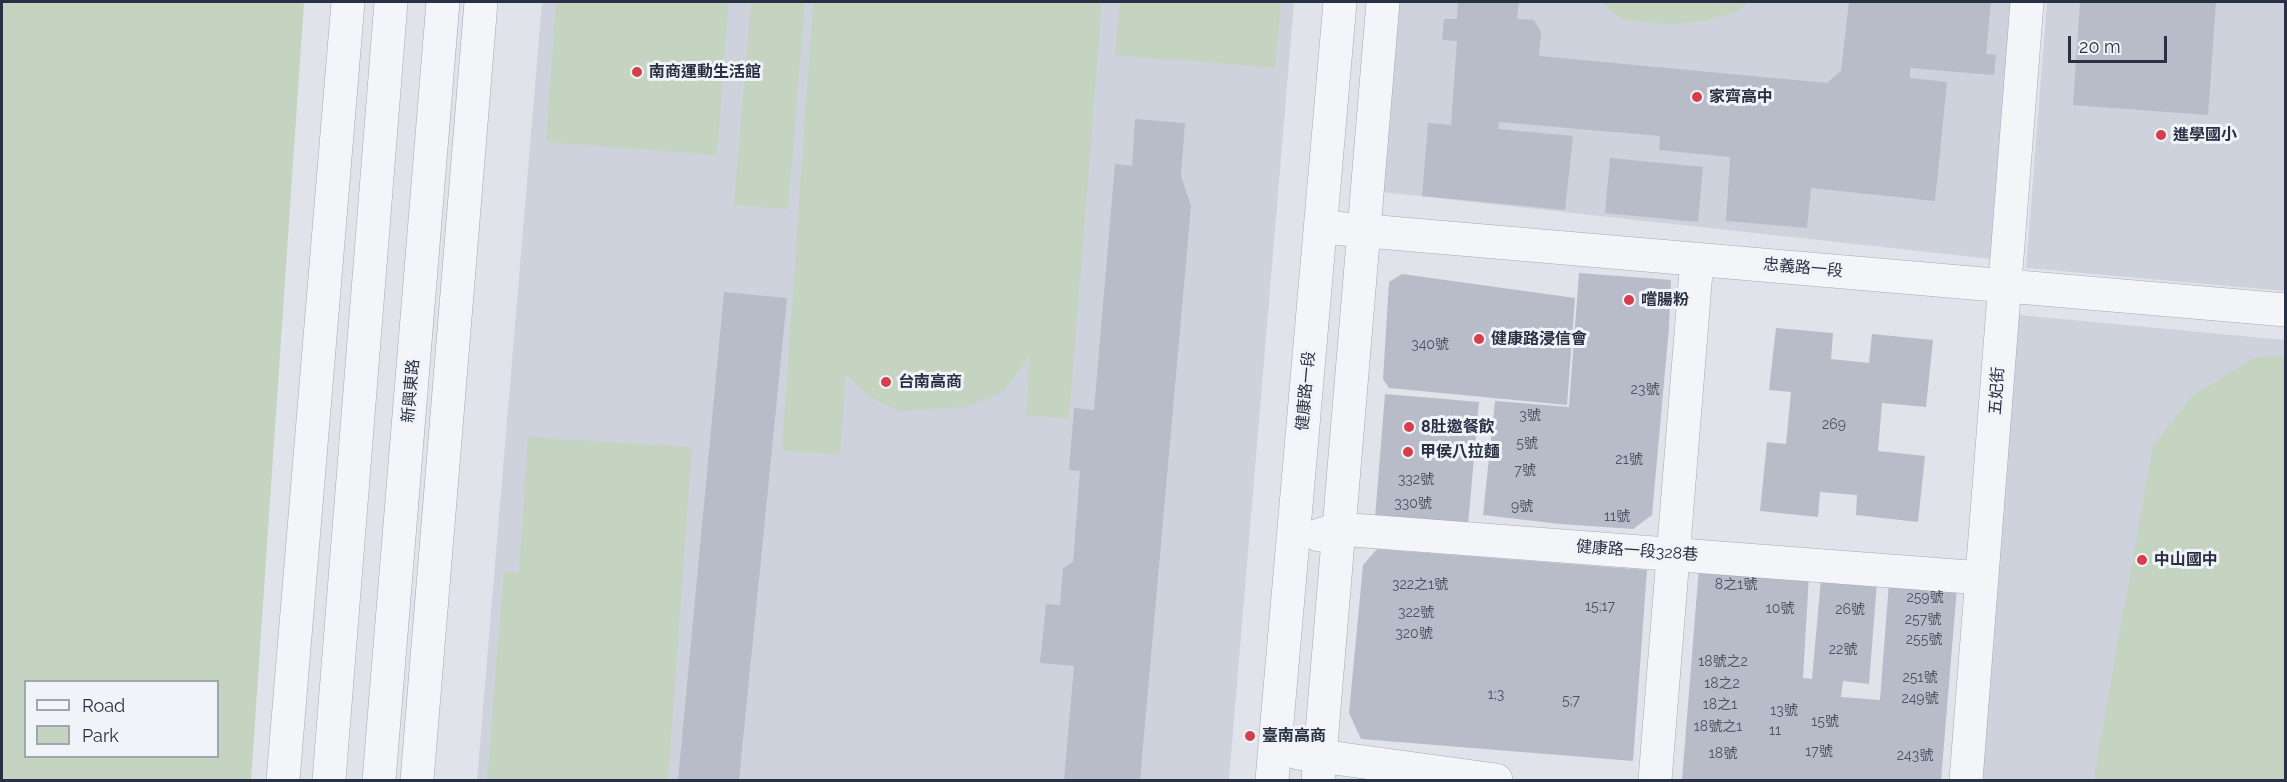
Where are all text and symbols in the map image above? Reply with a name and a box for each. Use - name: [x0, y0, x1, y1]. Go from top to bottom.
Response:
- scale bar: [2071, 24, 2170, 62]
- text: 20 m: [2079, 36, 2121, 57]
- place label: 南商運動生活館: [649, 62, 761, 82]
- marker: 南商運動生活館: [630, 65, 644, 79]
- place label: 家齊高中: [1709, 87, 1773, 107]
- marker: 家齊高中: [1690, 90, 1704, 104]
- place label: 進學國小: [2173, 125, 2237, 145]
- marker: 進學國小: [2154, 128, 2168, 142]
- street label: 忠義路一段: [1762, 255, 1844, 281]
- place label: 嚐腸粉: [1641, 290, 1689, 310]
- marker: 嚐腸粉: [1622, 293, 1636, 307]
- place label: 健康路浸信會: [1491, 329, 1587, 349]
- marker: 健康路浸信會: [1472, 332, 1486, 346]
- house number: 340號: [1411, 337, 1449, 353]
- street label: 健康路一段: [1293, 350, 1319, 432]
- street label: 新興東路: [399, 358, 423, 424]
- street label: 五妃街: [1986, 366, 2008, 416]
- place label: 台南高商: [898, 372, 962, 392]
- marker: 台南高商: [879, 375, 893, 389]
- house number: 23號: [1631, 382, 1659, 398]
- house number: 3號: [1519, 408, 1541, 424]
- place label: 8肚邀餐飲: [1421, 417, 1495, 437]
- house number: 269: [1822, 417, 1846, 433]
- marker: 8肚邀餐飲: [1402, 420, 1416, 434]
- house number: 5號: [1516, 436, 1538, 452]
- place label: 甲侯八拉麵: [1420, 442, 1500, 462]
- marker: 甲侯八拉麵: [1401, 445, 1415, 459]
- house number: 21號: [1615, 452, 1643, 468]
- house number: 7號: [1514, 463, 1536, 479]
- house number: 332號: [1398, 472, 1434, 488]
- house number: 330號: [1394, 496, 1432, 512]
- house number: 9號: [1511, 499, 1533, 515]
- house number: 11號: [1604, 509, 1630, 525]
- street label: 健康路一段328巷: [1575, 537, 1699, 565]
- place label: 中山國中: [2154, 550, 2218, 570]
- marker: 中山國中: [2135, 553, 2149, 567]
- house number: 322之1號: [1392, 577, 1448, 593]
- house number: 8之1號: [1715, 577, 1757, 593]
- house number: 259號: [1906, 590, 1944, 606]
- house number: 15;17: [1585, 599, 1615, 615]
- house number: 10號: [1766, 601, 1794, 617]
- house number: 26號: [1835, 602, 1865, 618]
- house number: 322號: [1398, 605, 1434, 621]
- house number: 257號: [1905, 612, 1941, 628]
- house number: 320號: [1395, 626, 1433, 642]
- house number: 255號: [1906, 632, 1942, 648]
- house number: 22號: [1829, 642, 1857, 658]
- house number: 18號之2: [1698, 654, 1748, 670]
- house number: 251號: [1903, 670, 1937, 686]
- house number: 18之2: [1704, 676, 1740, 692]
- legend: [24, 680, 219, 758]
- house number: 1;3: [1488, 687, 1504, 703]
- house number: 249號: [1901, 691, 1939, 707]
- house number: 5;7: [1562, 693, 1580, 709]
- text: Road: [82, 695, 125, 716]
- house number: 18之1: [1703, 697, 1737, 713]
- house number: 13號: [1770, 703, 1798, 719]
- house number: 15號: [1811, 714, 1839, 730]
- house number: 18號之1: [1694, 719, 1742, 735]
- house number: 11: [1769, 723, 1781, 739]
- text: Park: [82, 725, 119, 746]
- place label: 臺南高商: [1262, 726, 1326, 746]
- marker: 臺南高商: [1243, 729, 1257, 743]
- house number: 17號: [1805, 744, 1833, 760]
- house number: 18號: [1709, 746, 1737, 762]
- house number: 243號: [1897, 748, 1933, 764]

